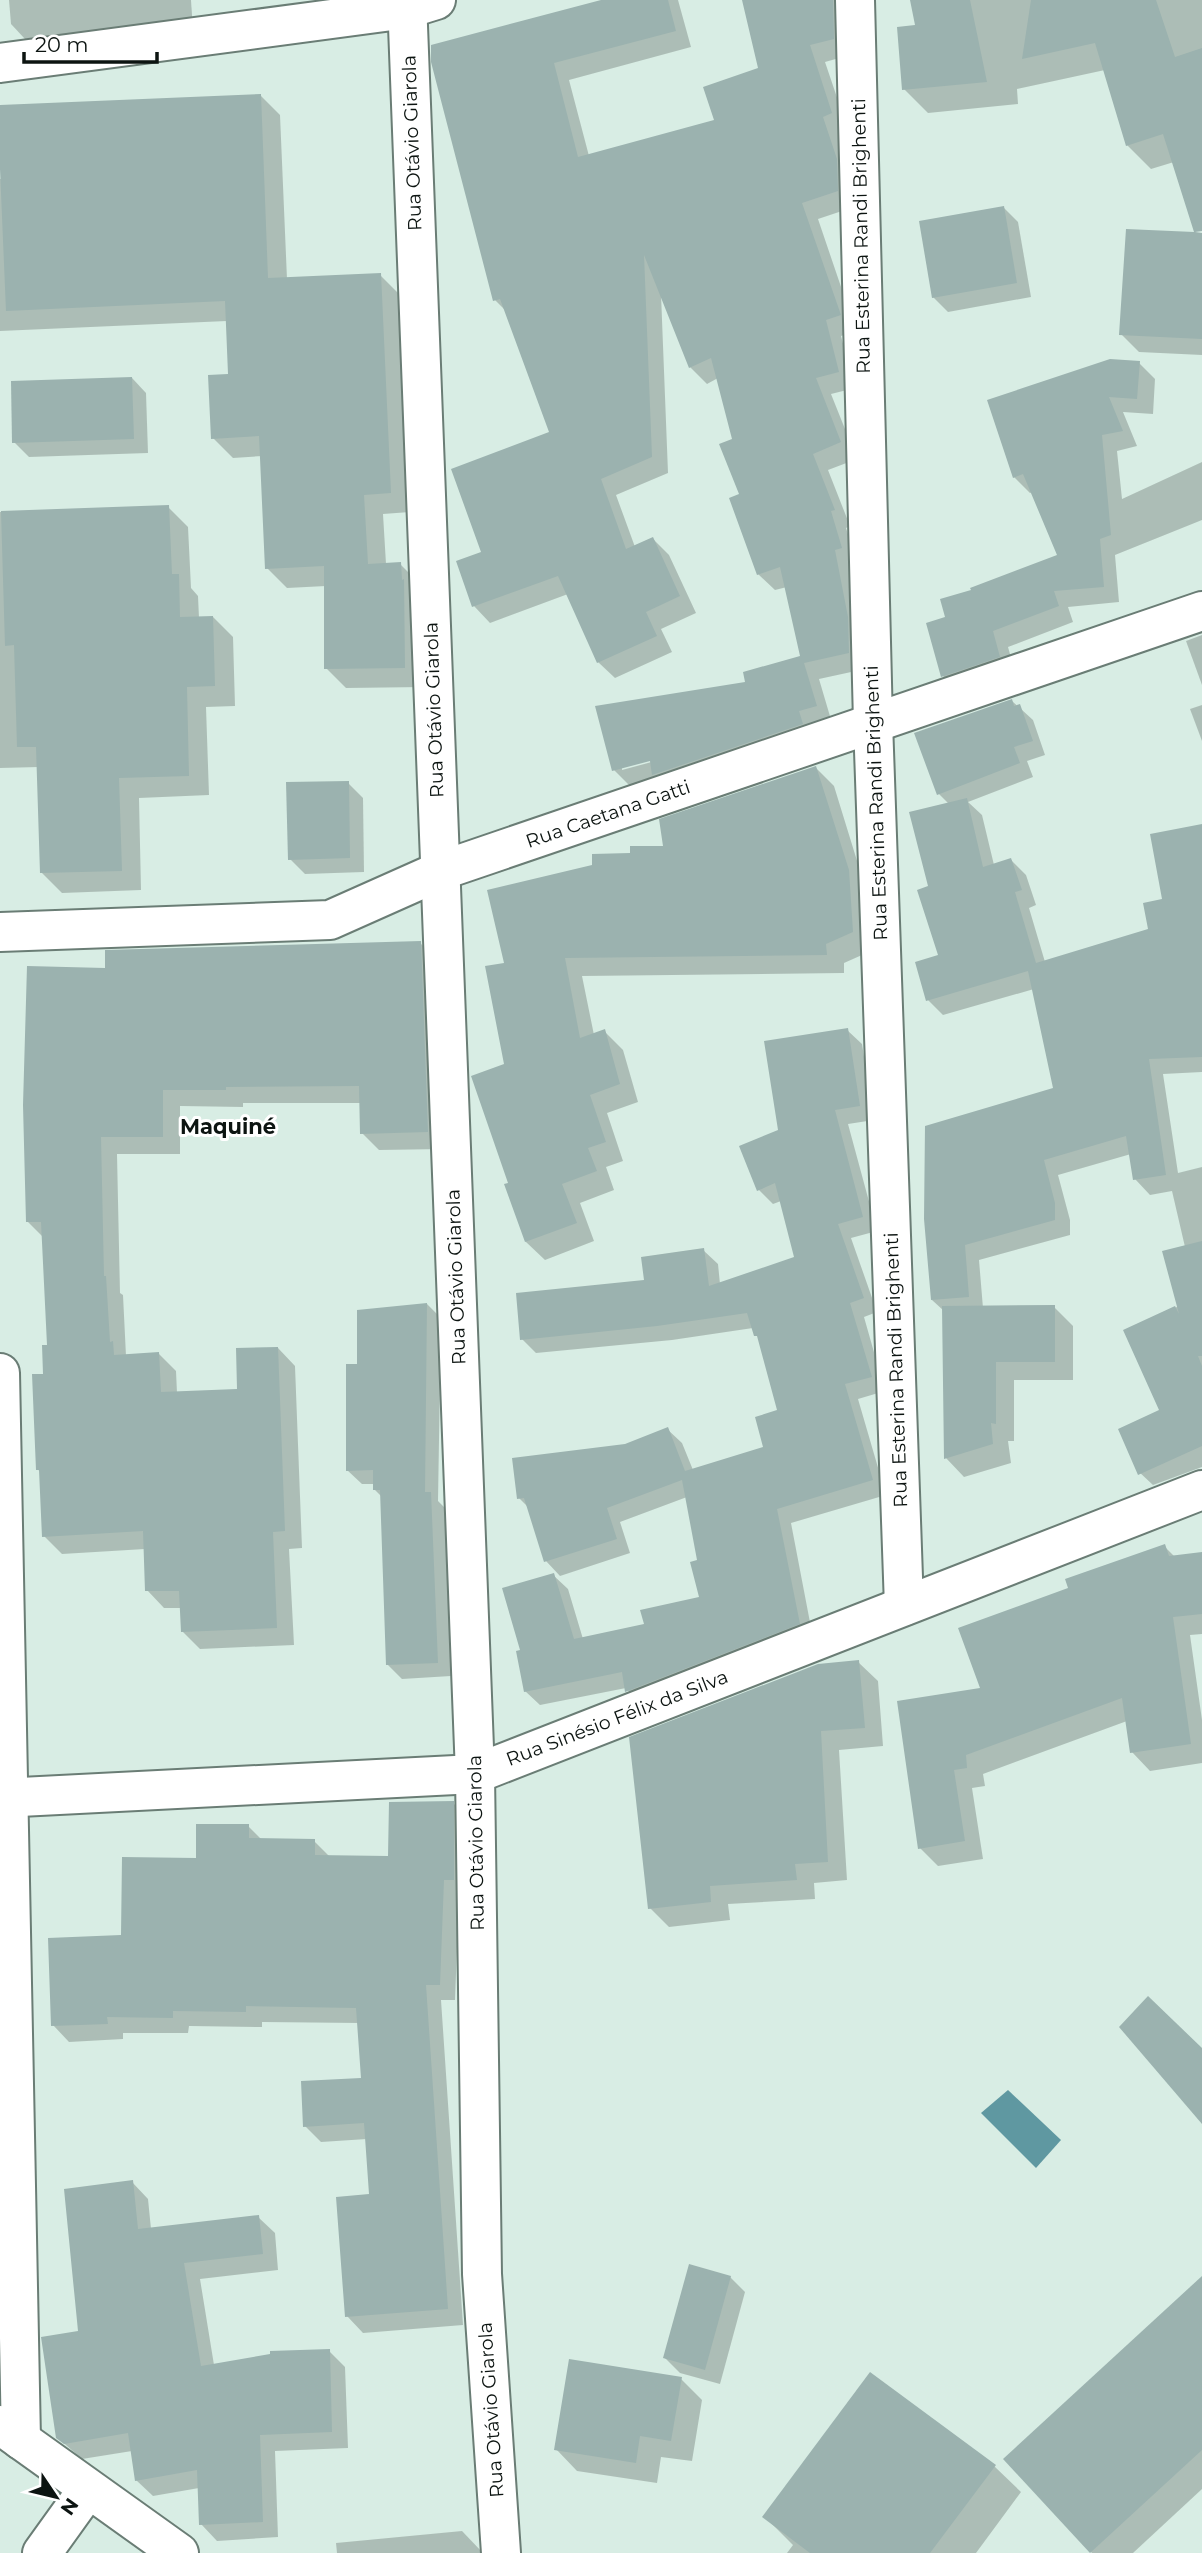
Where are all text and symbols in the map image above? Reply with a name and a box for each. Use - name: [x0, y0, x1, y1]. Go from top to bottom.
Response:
- scale bar: [24, 21, 158, 65]
- text: 20 m: [35, 32, 89, 57]
- street label: Rua Otávio Giarola: [397, 55, 427, 231]
- street label: Rua Esterina Randi Brighenti: [847, 98, 875, 374]
- street label: Rua Otávio Giarola: [419, 622, 449, 798]
- street label: Rua Esterina Randi Brighenti: [860, 665, 892, 941]
- street label: Rua Caetana Gatti: [523, 775, 693, 853]
- district label: Maquiné: [180, 1114, 276, 1139]
- street label: Rua Otávio Giarola: [441, 1189, 471, 1365]
- street label: Rua Esterina Randi Brighenti: [880, 1232, 912, 1508]
- street label: Rua Sinésio Félix da Silva: [503, 1665, 731, 1771]
- street label: Rua Otávio Giarola: [463, 1755, 489, 1931]
- street label: Rua Otávio Giarola: [473, 2321, 509, 2499]
- north arrow: [21, 2462, 91, 2532]
- text: N: [56, 2494, 83, 2519]

